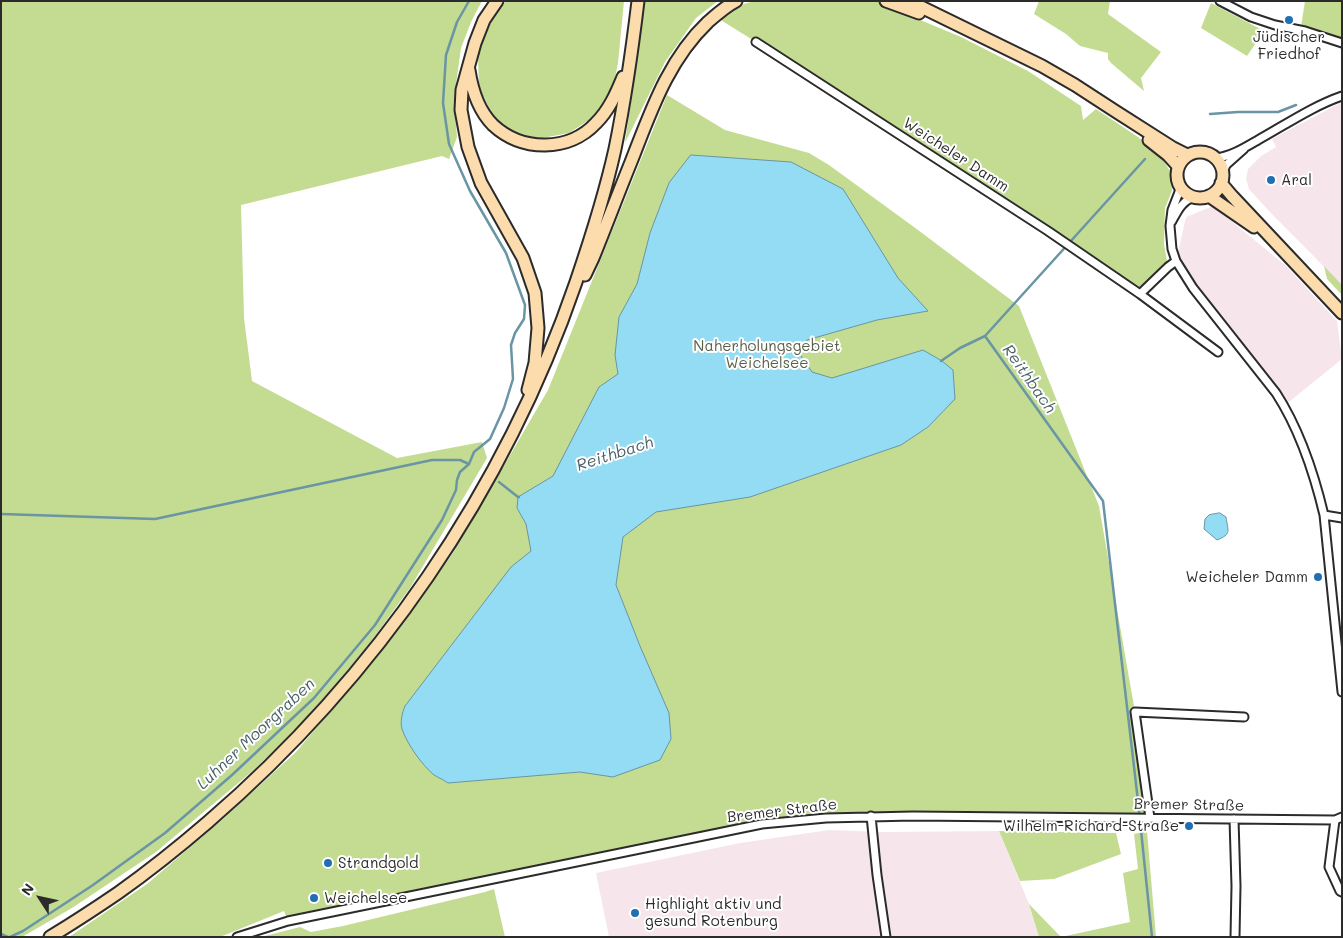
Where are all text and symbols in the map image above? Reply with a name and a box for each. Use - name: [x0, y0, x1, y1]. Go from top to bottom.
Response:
- marker: Jüdischer Friedhof: [1283, 14, 1295, 26]
- place label: Jüdischer Friedhof: [1253, 28, 1325, 63]
- street label: Weicheler Damm: [900, 114, 1012, 196]
- place label: Aral: [1281, 171, 1312, 189]
- marker: Aral: [1265, 174, 1277, 186]
- park label: Naherholungsgebiet Weichelsee: [693, 337, 841, 372]
- water label: Reithbach: [998, 341, 1060, 417]
- water label: Reithbach: [574, 433, 656, 475]
- place label: Weicheler Damm: [1185, 568, 1308, 586]
- marker: Weicheler Damm: [1312, 571, 1324, 583]
- water label: Luhner Moorgraben: [193, 674, 319, 794]
- street label: Bremer Straße: [726, 795, 838, 827]
- street label: Bremer Straße: [1134, 795, 1244, 815]
- place label: Wilhelm-Richard-Straße: [1003, 817, 1179, 835]
- marker: Wilhelm-Richard-Straße: [1183, 820, 1195, 832]
- place label: Strandgold: [338, 854, 419, 872]
- marker: Strandgold: [322, 857, 334, 869]
- north arrow: [15, 873, 65, 923]
- text: N: [16, 879, 38, 899]
- place label: Weichelsee: [324, 889, 407, 907]
- marker: Weichelsee: [308, 892, 320, 904]
- place label: Highlight aktiv und gesund Rotenburg: [645, 895, 782, 930]
- marker: Highlight aktiv und gesund Rotenburg: [629, 907, 641, 919]

